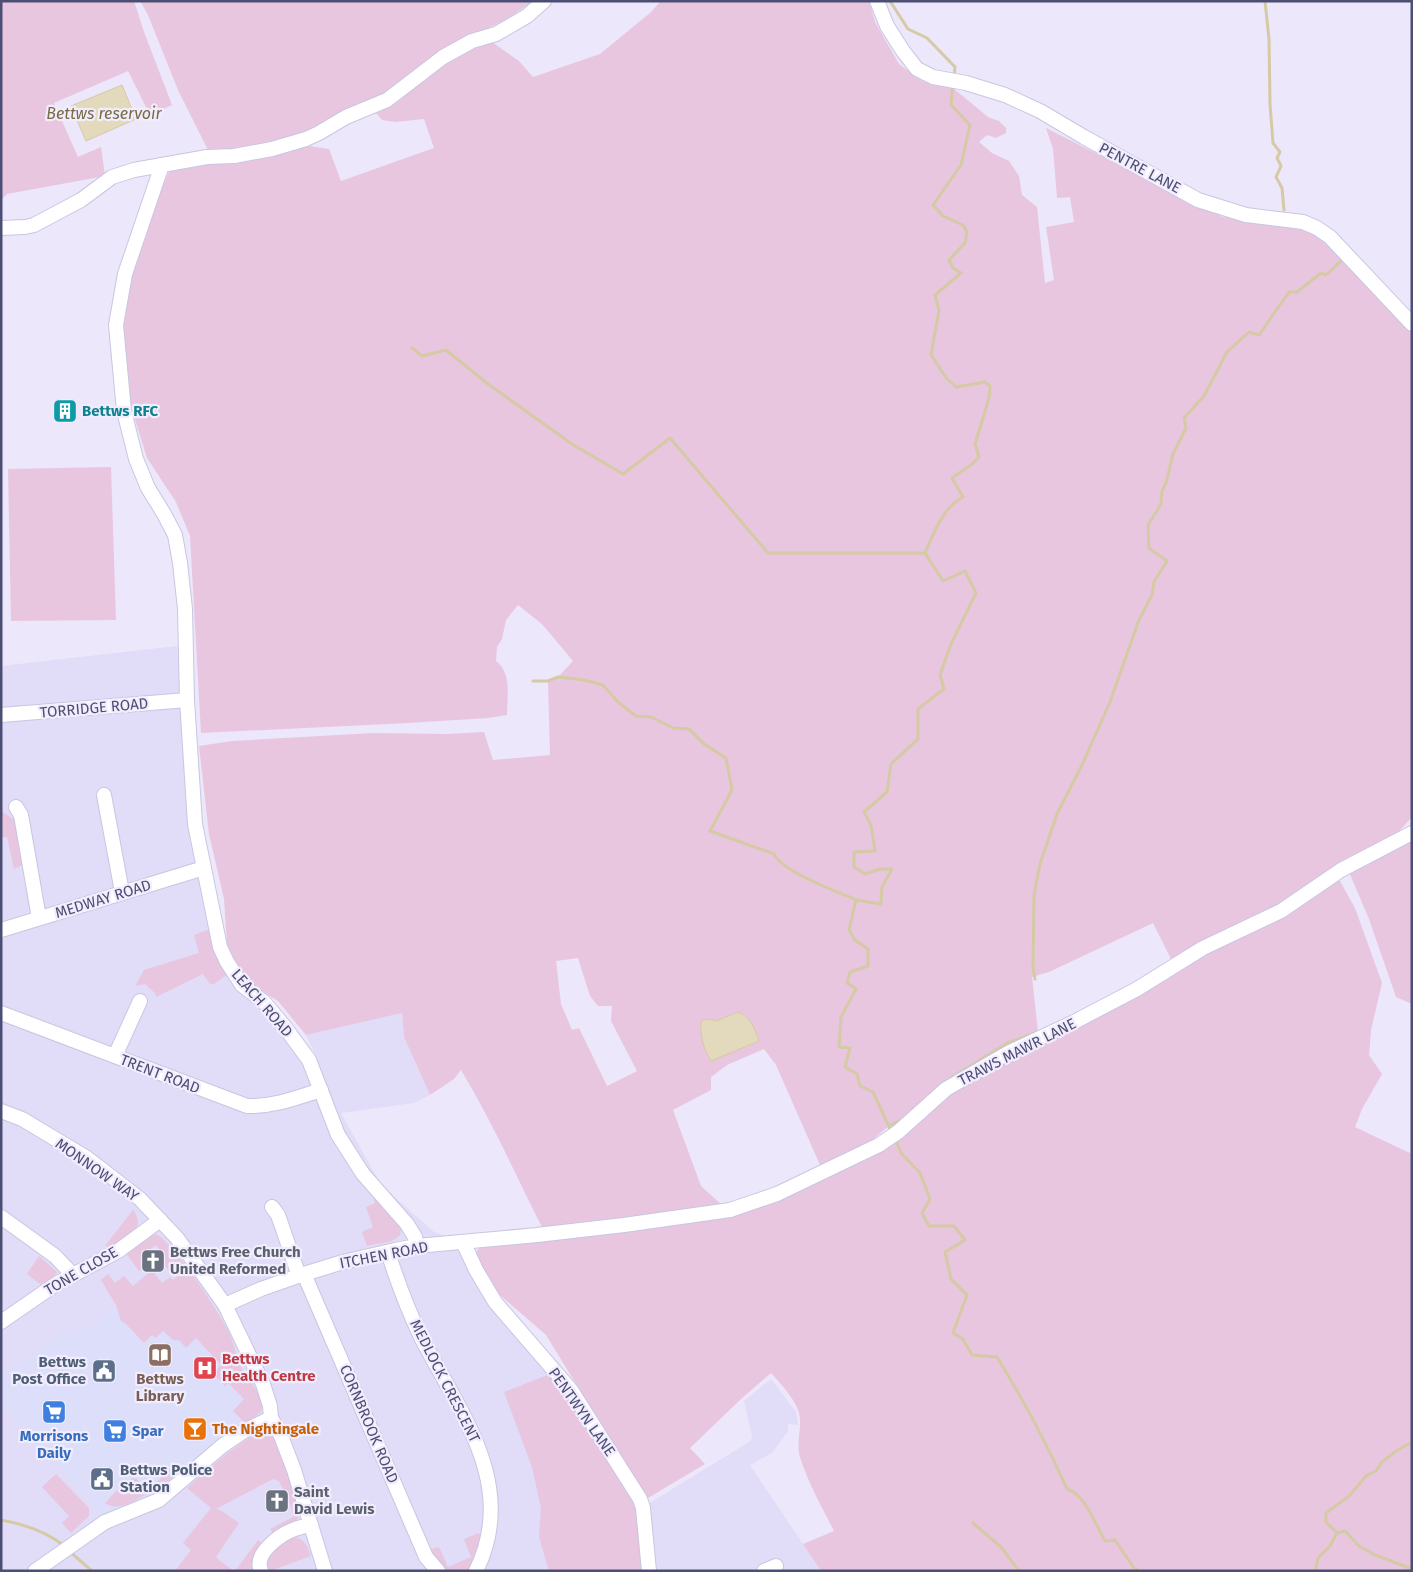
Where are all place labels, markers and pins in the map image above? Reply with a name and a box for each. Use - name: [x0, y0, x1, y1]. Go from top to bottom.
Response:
- building icon: Bettws RFC: [52, 398, 78, 424]
- place label: Bettws RFC: [82, 402, 158, 420]
- place label: Bettws Free Church United Reformed: [170, 1243, 301, 1278]
- church icon: Bettws Free Church United Reformed: [140, 1248, 166, 1274]
- library icon: Bettws Library: [147, 1342, 173, 1368]
- place label: Bettws Health Centre: [222, 1350, 316, 1385]
- place label: Bettws Post Office: [12, 1353, 86, 1388]
- hospital icon: Bettws Health Centre: [192, 1355, 218, 1381]
- public building icon: Bettws Post Office: [91, 1358, 117, 1384]
- place label: Bettws Library: [136, 1370, 184, 1405]
- supermarket icon: Morrisons Daily: [41, 1399, 67, 1425]
- bar icon: The Nightingale: [182, 1416, 208, 1442]
- supermarket icon: Spar: [102, 1418, 128, 1444]
- place label: The Nightingale: [212, 1420, 319, 1438]
- place label: Spar: [132, 1422, 165, 1440]
- place label: Morrisons Daily: [20, 1427, 88, 1462]
- place label: Bettws Police Station: [120, 1461, 212, 1496]
- public building icon: Bettws Police Station: [89, 1466, 115, 1492]
- place label: Saint David Lewis: [294, 1483, 374, 1518]
- church icon: Saint David Lewis: [264, 1488, 290, 1514]

